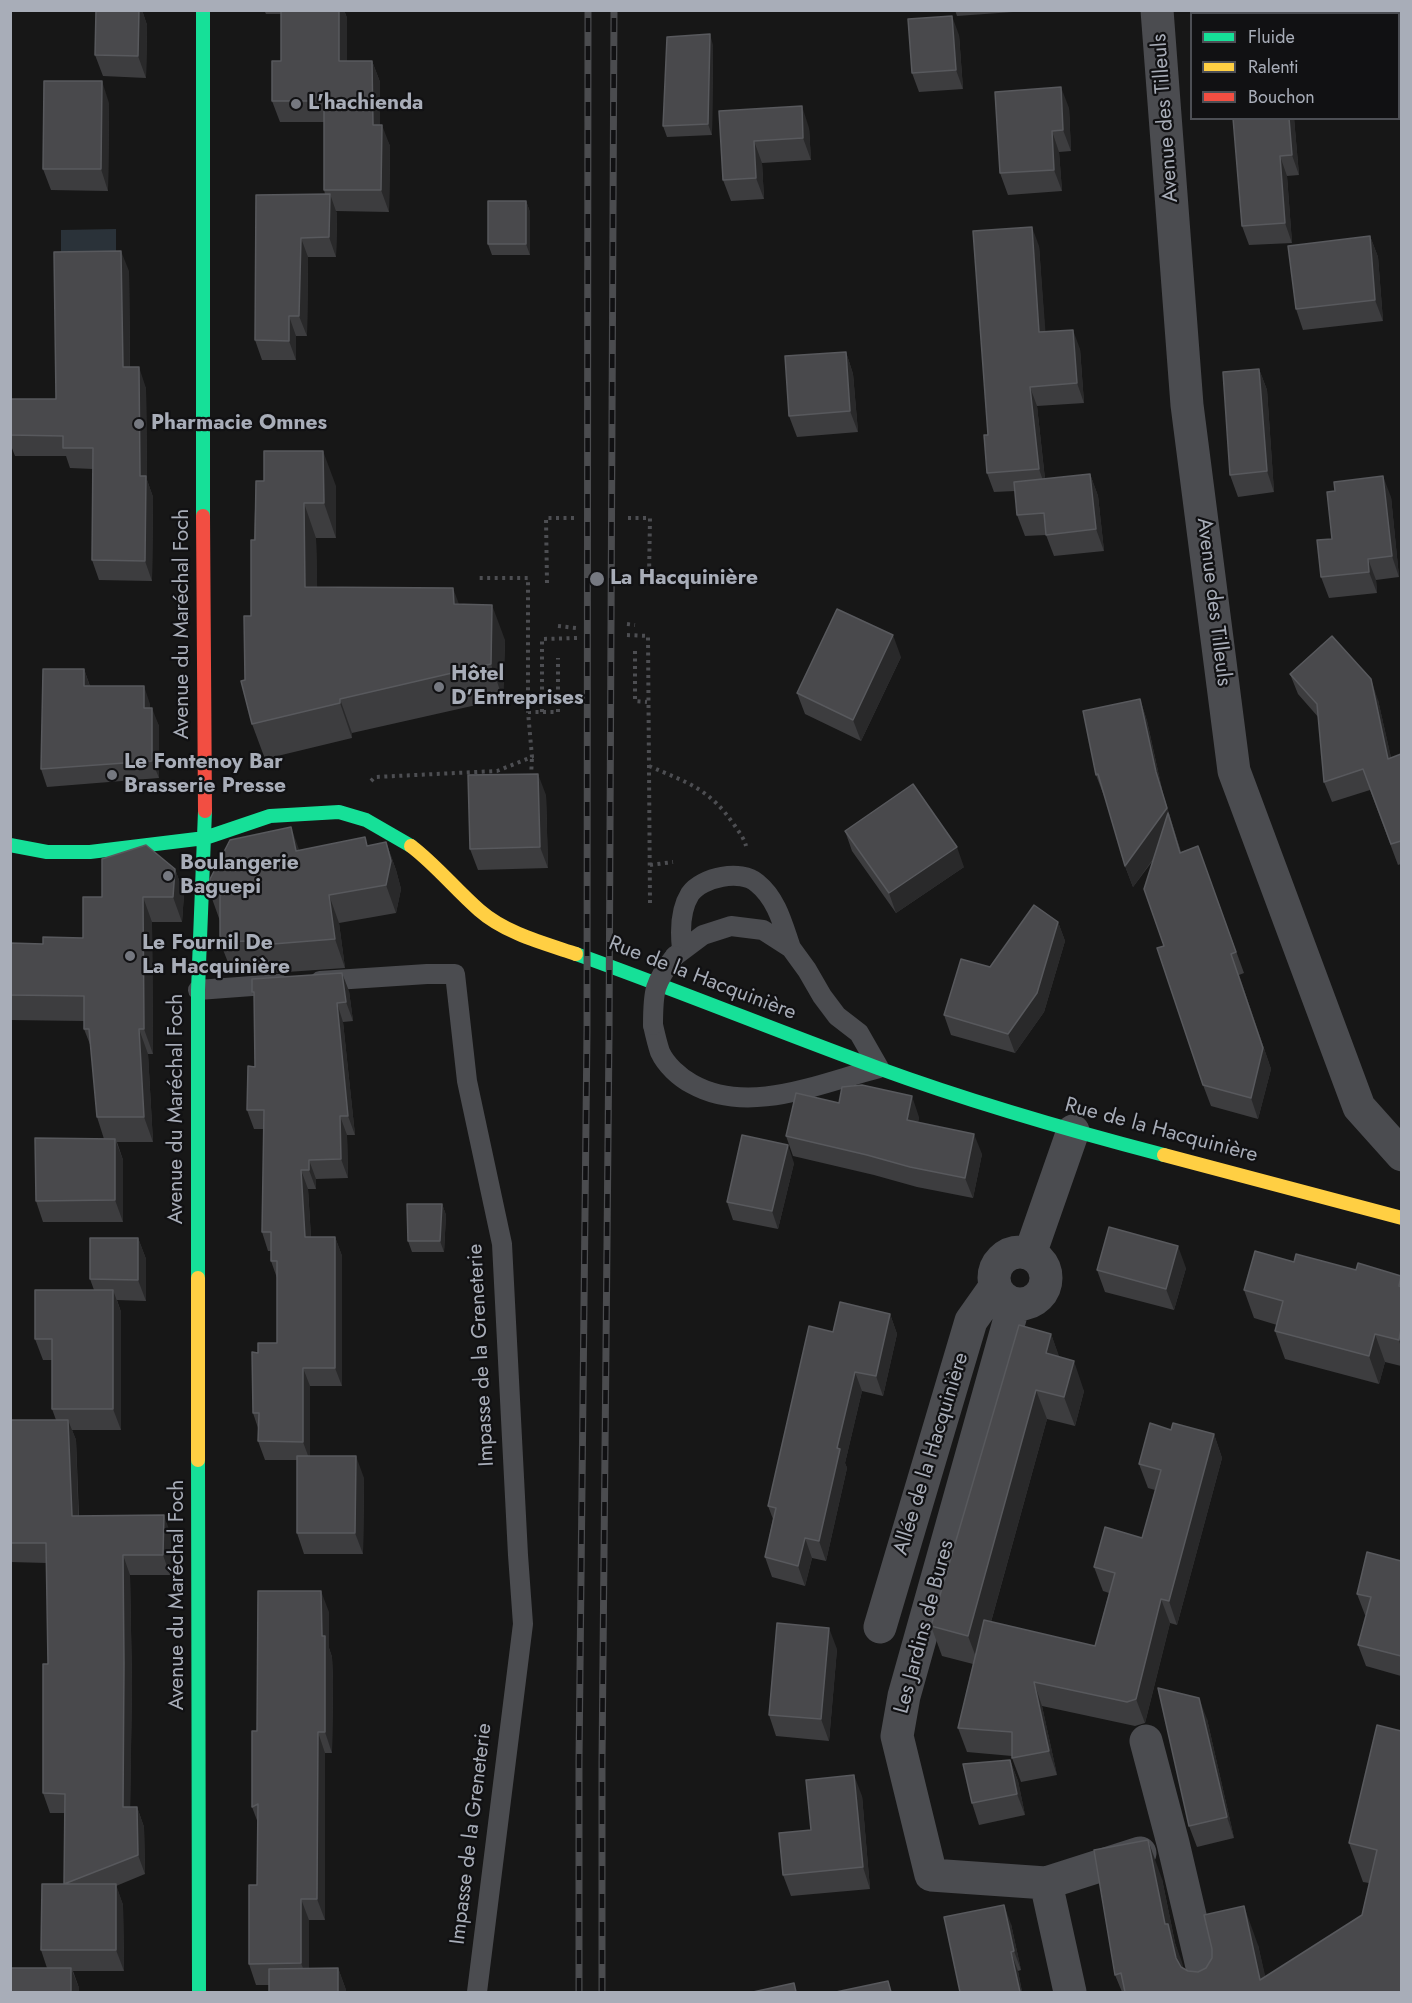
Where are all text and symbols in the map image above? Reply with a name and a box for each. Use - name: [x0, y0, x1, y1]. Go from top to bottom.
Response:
- legend: [1190, 12, 1400, 120]
- text: Fluide: [1248, 24, 1295, 50]
- street label: Avenue des Tilleuls: [1148, 33, 1184, 203]
- text: Ralenti: [1248, 54, 1299, 80]
- text: Bouchon: [1248, 84, 1315, 110]
- place label: L'hachienda: [308, 91, 423, 117]
- marker: L'hachienda: [289, 97, 303, 111]
- place label: Pharmacie Omnes: [151, 411, 327, 437]
- marker: Pharmacie Omnes: [132, 417, 146, 431]
- street label: Avenue du Maréchal Foch: [170, 509, 196, 739]
- street label: Avenue des Tilleuls: [1190, 516, 1236, 688]
- place label: La Hacquinière: [610, 566, 758, 592]
- marker: La Hacquinière: [588, 570, 606, 588]
- place label: Hôtel D’Entreprises: [451, 662, 584, 712]
- marker: Hôtel D’Entreprises: [432, 680, 446, 694]
- place label: Le Fontenoy Bar Brasserie Presse: [124, 750, 286, 800]
- marker: Le Fontenoy Bar Brasserie Presse: [105, 768, 119, 782]
- place label: Boulangerie Baguepi: [180, 851, 299, 901]
- marker: Boulangerie Baguepi: [161, 869, 175, 883]
- place label: Le Fournil De La Hacquinière: [142, 931, 290, 981]
- street label: Rue de la Hacquinière: [605, 932, 799, 1026]
- marker: Le Fournil De La Hacquinière: [123, 949, 137, 963]
- street label: Avenue du Maréchal Foch: [164, 994, 190, 1224]
- street label: Rue de la Hacquinière: [1062, 1093, 1260, 1169]
- street label: Impasse de la Greneterie: [464, 1243, 500, 1467]
- street label: Allée de la Hacquinière: [889, 1350, 975, 1558]
- street label: Avenue du Maréchal Foch: [165, 1480, 191, 1710]
- street label: Les Jardins de Bures: [890, 1537, 960, 1717]
- street label: Impasse de la Greneterie: [446, 1722, 498, 1946]

